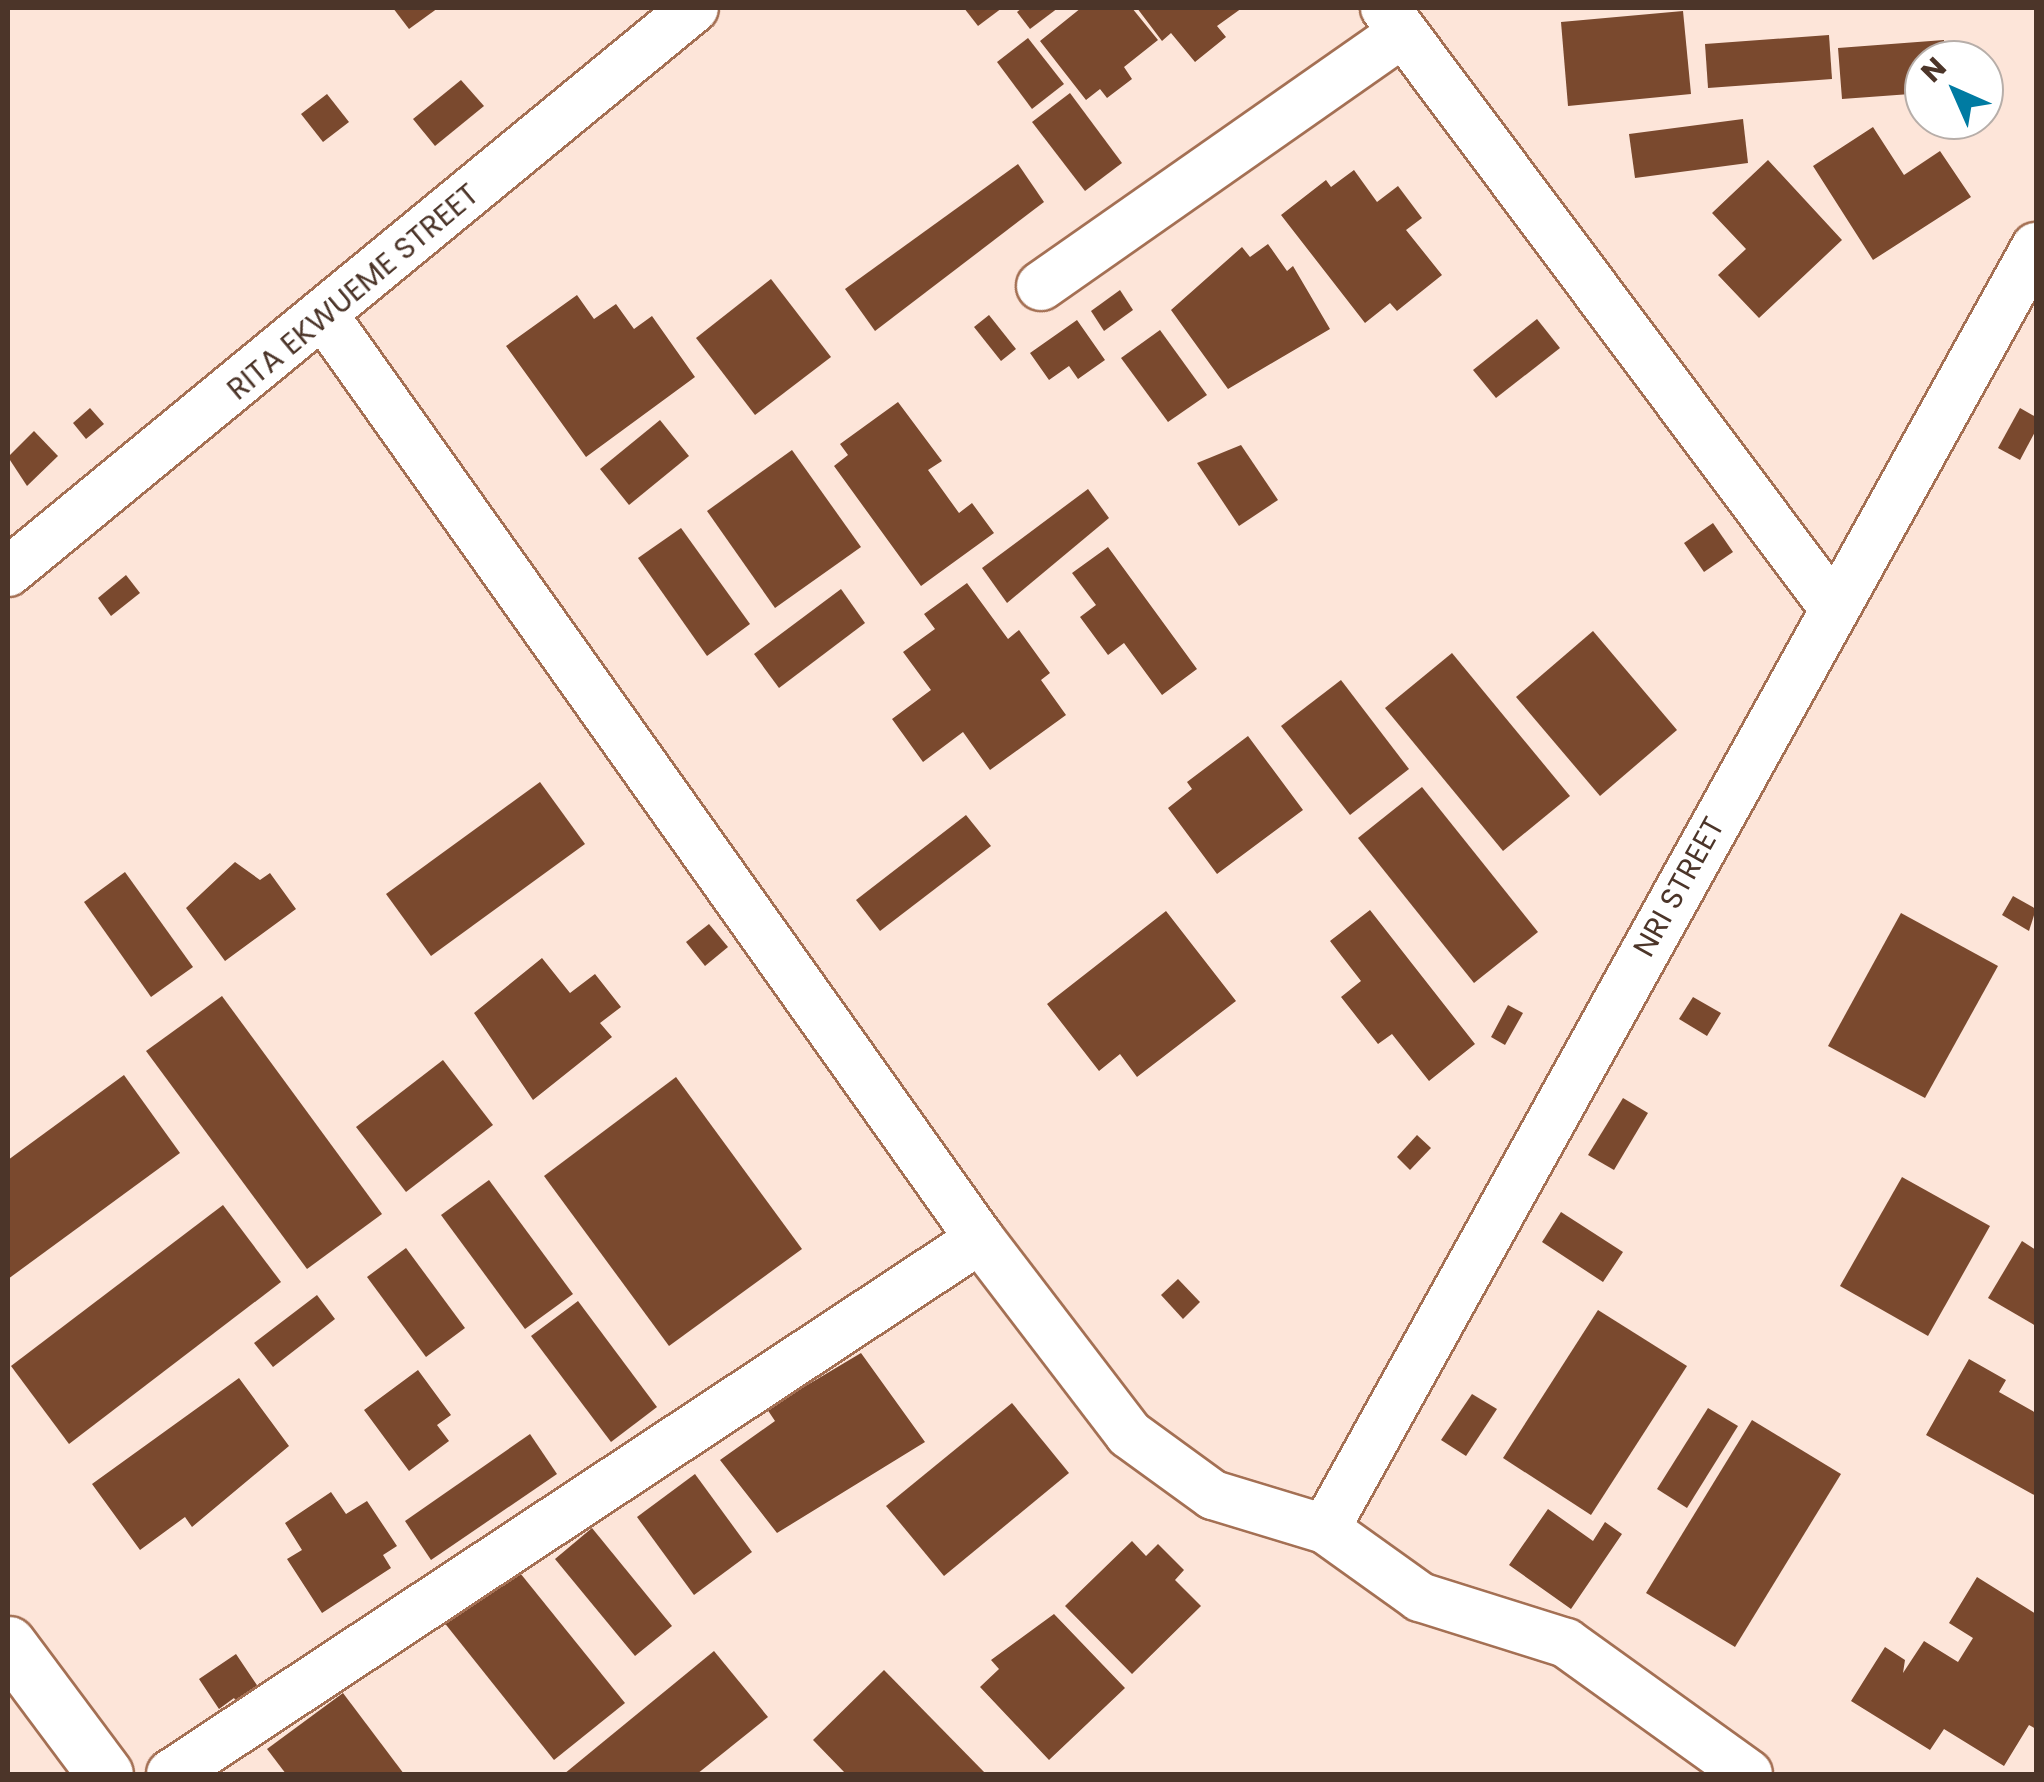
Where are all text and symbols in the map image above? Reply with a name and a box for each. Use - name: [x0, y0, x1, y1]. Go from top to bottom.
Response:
- north arrow: [1904, 40, 2004, 140]
- text: N: [1913, 49, 1955, 91]
- street label: RITA EKWUEME STREET: [220, 176, 486, 408]
- street label: NRI STREET: [1626, 811, 1732, 963]

